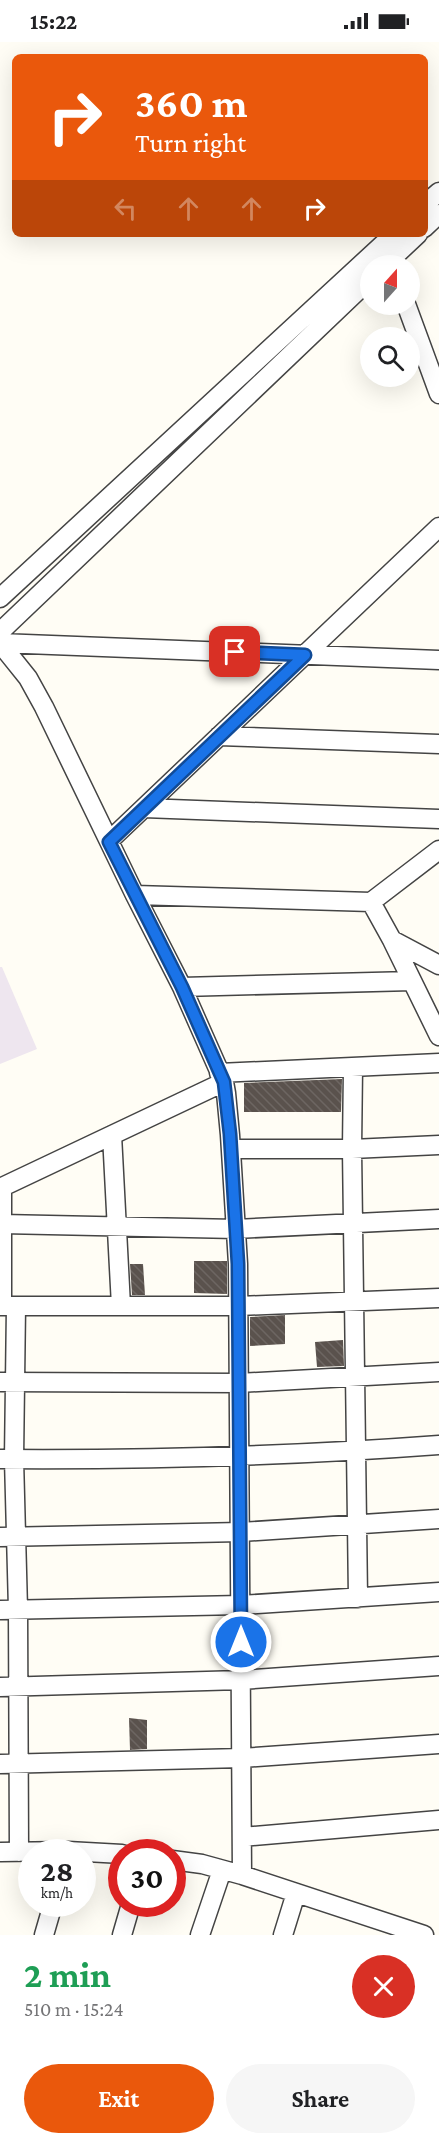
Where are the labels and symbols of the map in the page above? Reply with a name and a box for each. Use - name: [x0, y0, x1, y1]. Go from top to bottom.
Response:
- north arrow: [360, 255, 420, 315]
- pin: [209, 626, 260, 677]
- position arrow: [209, 1610, 273, 1674]
- speed limit sign: 30: [108, 1839, 186, 1917]

